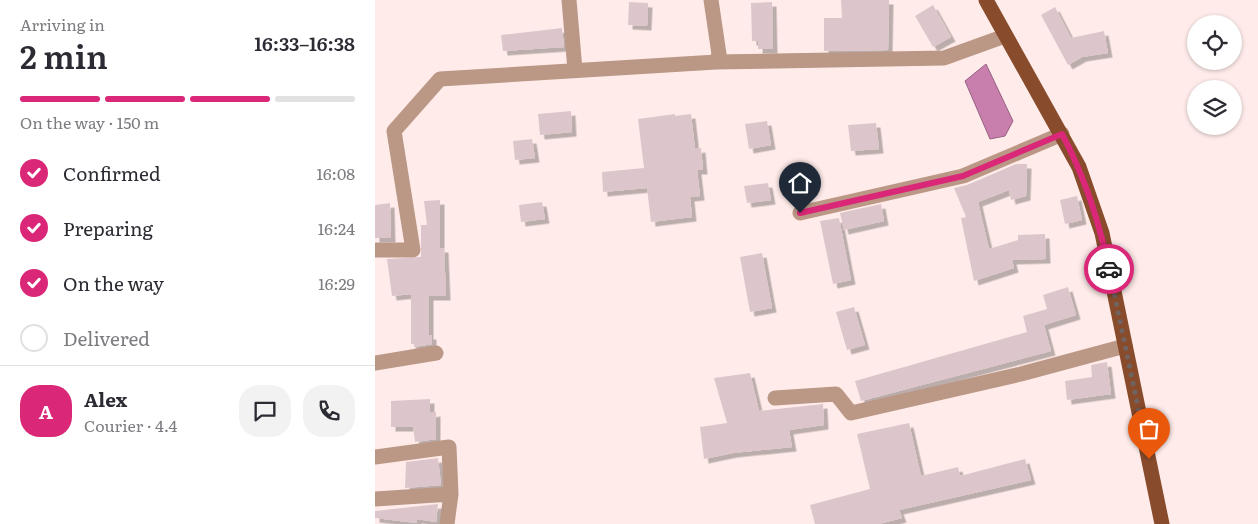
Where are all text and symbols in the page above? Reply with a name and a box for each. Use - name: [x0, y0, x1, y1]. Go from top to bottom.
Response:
- text: Arriving in: [20, 12, 105, 36]
- map controls: [1187, 15, 1242, 135]
- button: locate: [1187, 15, 1242, 70]
- text: 16:33–16:38: [254, 29, 355, 57]
- text: 2 min: [20, 31, 108, 79]
- button: layers: [1187, 80, 1242, 135]
- text: On the way · 150 m: [20, 110, 159, 134]
- icon: check: [20, 159, 48, 187]
- text: Confirmed: [63, 159, 161, 187]
- text: 16:08: [317, 161, 355, 185]
- pin: [779, 162, 821, 213]
- icon: home: [786, 169, 814, 197]
- icon: check: [20, 214, 48, 242]
- text: Preparing: [63, 214, 153, 242]
- text: 16:24: [318, 216, 355, 240]
- courier: [1084, 244, 1134, 294]
- icon: car: [1095, 255, 1123, 283]
- icon: check: [20, 269, 48, 297]
- text: On the way: [63, 269, 164, 297]
- text: 16:29: [318, 271, 355, 295]
- text: Delivered: [63, 324, 150, 352]
- text: Alex: [84, 385, 127, 413]
- button: chat: [239, 385, 291, 437]
- button: phone: [303, 385, 355, 437]
- text: A: [39, 397, 53, 425]
- pin: [1128, 408, 1170, 459]
- text: Courier · 4.4: [84, 413, 177, 437]
- icon: bag: [1135, 415, 1163, 443]

